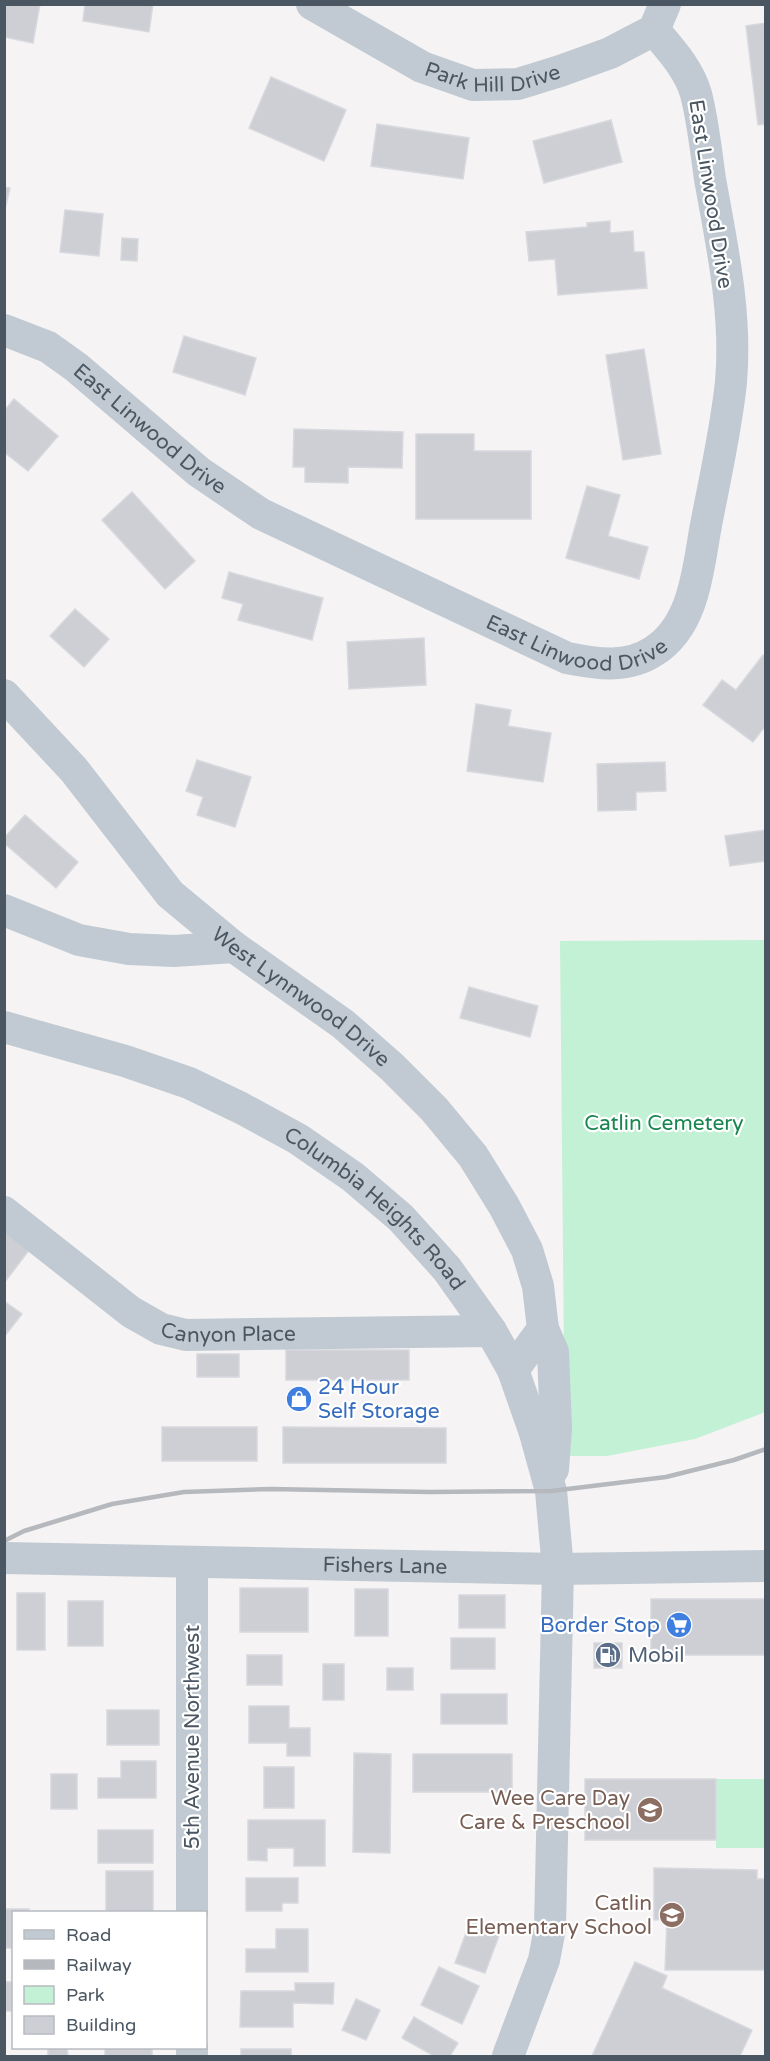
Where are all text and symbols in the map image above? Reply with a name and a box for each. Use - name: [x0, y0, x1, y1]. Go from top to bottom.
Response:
- street label: Park Hill Drive: [421, 57, 564, 98]
- street label: East Linwood Drive: [683, 98, 738, 290]
- street label: East Linwood Drive: [68, 358, 231, 500]
- street label: East Linwood Drive: [482, 610, 673, 677]
- street label: West Lynnwood Drive: [206, 922, 395, 1072]
- park label: Catlin Cemetery: [584, 1111, 744, 1136]
- street label: Columbia Heights Road: [280, 1122, 470, 1295]
- street label: Canyon Place: [158, 1317, 296, 1348]
- place label: 24 Hour Self Storage: [318, 1375, 440, 1424]
- shop icon: 24 Hour Self Storage: [284, 1384, 314, 1414]
- street label: Fishers Lane: [322, 1552, 448, 1580]
- supermarket icon: Border Stop: [664, 1610, 694, 1640]
- place label: Border Stop: [540, 1613, 660, 1638]
- street label: 5th Avenue Northwest: [180, 1625, 205, 1849]
- fuel station icon: Mobil: [593, 1640, 623, 1670]
- place label: Mobil: [628, 1643, 684, 1668]
- place label: Wee Care Day Care & Preschool: [459, 1786, 630, 1835]
- school or university icon: Wee Care Day Care & Preschool: [635, 1795, 665, 1825]
- place label: Catlin Elementary School: [465, 1891, 652, 1940]
- school or university icon: Catlin Elementary School: [657, 1900, 687, 1930]
- legend: [12, 1911, 207, 2049]
- text: Road: [66, 1924, 111, 1946]
- text: Railway: [66, 1954, 132, 1976]
- text: Park: [66, 1984, 105, 2006]
- text: Building: [66, 2014, 136, 2036]

